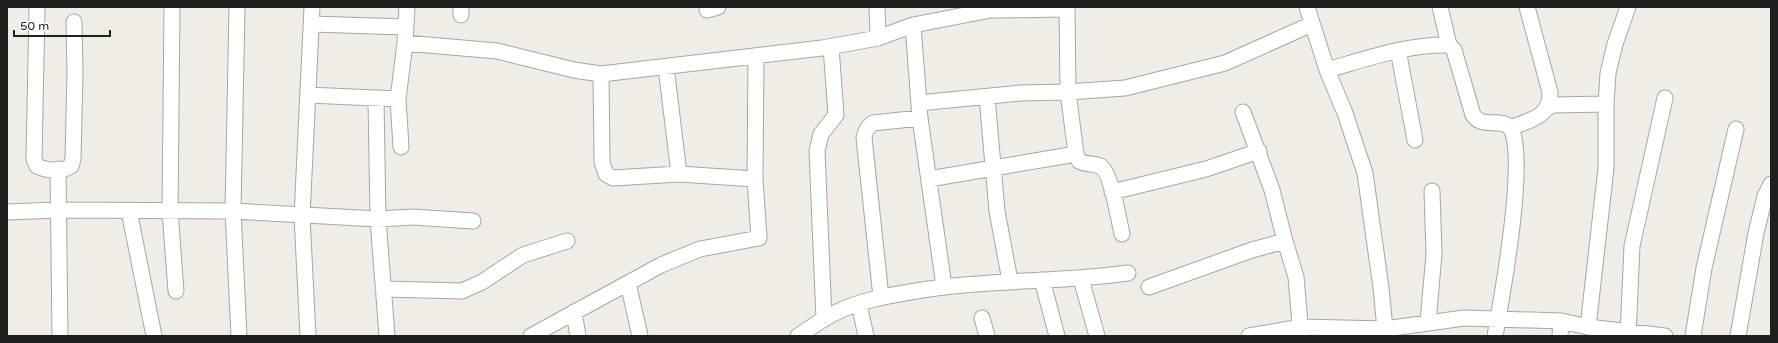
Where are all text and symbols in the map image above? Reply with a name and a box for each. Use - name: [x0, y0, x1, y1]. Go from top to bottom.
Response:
- scale bar: [14, 12, 110, 38]
- text: 50 m: [20, 19, 49, 33]

